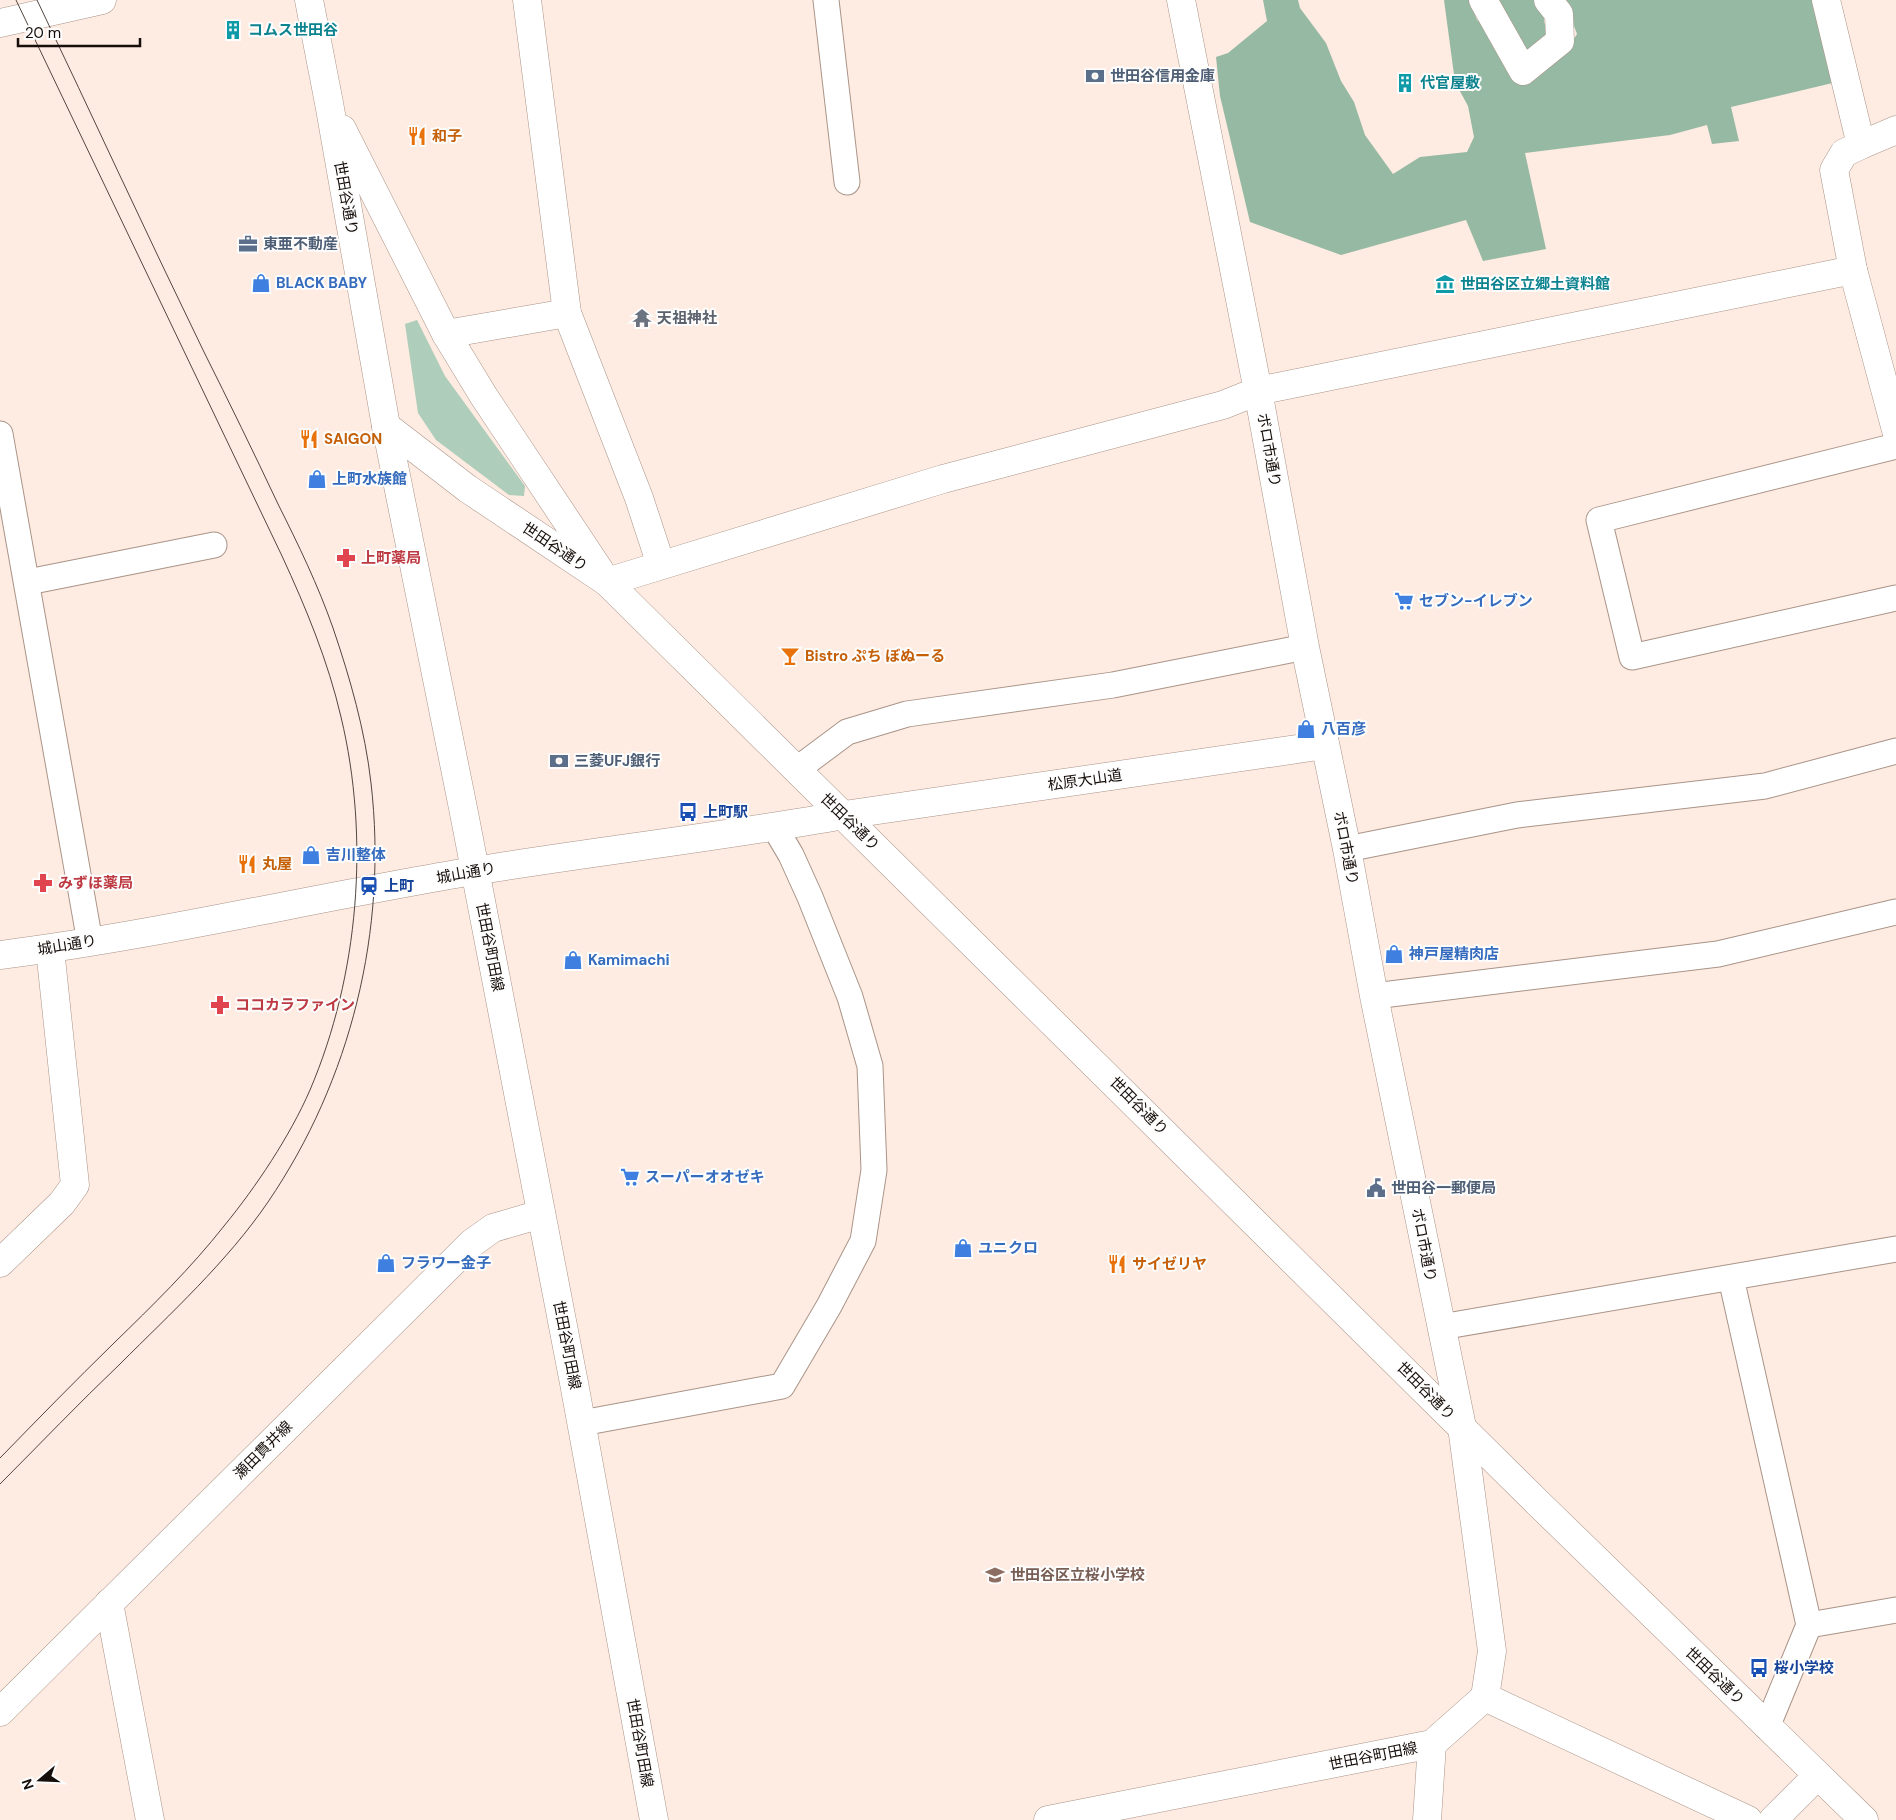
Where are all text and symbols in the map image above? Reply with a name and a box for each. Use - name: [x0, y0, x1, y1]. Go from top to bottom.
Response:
- scale bar: [18, 15, 140, 47]
- building icon: コムス世田谷: [222, 19, 244, 41]
- place label: コムス世田谷: [248, 20, 338, 40]
- text: 20 m: [25, 23, 61, 43]
- bank icon: 世田谷信用金庫: [1084, 65, 1106, 87]
- place label: 世田谷信用金庫: [1110, 66, 1215, 86]
- building icon: 代官屋敷: [1394, 72, 1416, 94]
- place label: 代官屋敷: [1420, 73, 1480, 93]
- restaurant icon: 和子: [406, 125, 428, 147]
- place label: 和子: [432, 126, 462, 146]
- street label: 世田谷通り: [330, 159, 362, 237]
- office icon: 東亜不動産: [237, 233, 259, 255]
- place label: 東亜不動産: [263, 234, 338, 254]
- shop icon: BLACK BABY: [250, 272, 272, 294]
- place label: BLACK BABY: [276, 273, 368, 293]
- museum icon: 世田谷区立郷土資料館: [1434, 273, 1456, 295]
- place label: 世田谷区立郷土資料館: [1460, 274, 1610, 294]
- temple icon: 天祖神社: [631, 307, 653, 329]
- place label: 天祖神社: [657, 308, 717, 328]
- street label: ボロ市通り: [1253, 411, 1285, 489]
- restaurant icon: SAIGON: [298, 428, 320, 450]
- place label: SAIGON: [324, 429, 382, 449]
- shop icon: 上町水族館: [306, 468, 328, 490]
- place label: 上町水族館: [332, 469, 407, 489]
- street label: 世田谷通り: [518, 518, 592, 576]
- pharmacy icon: 上町薬局: [335, 547, 357, 569]
- place label: 上町薬局: [361, 548, 421, 568]
- supermarket icon: セブン-イレブン: [1393, 590, 1415, 612]
- place label: セブン-イレブン: [1419, 591, 1533, 611]
- bar icon: Bistro ぷち ぼぬーる: [779, 645, 801, 667]
- place label: Bistro ぷち ぼぬーる: [805, 646, 945, 666]
- shop icon: 八百彦: [1295, 718, 1317, 740]
- place label: 八百彦: [1321, 719, 1366, 739]
- bank icon: 三菱UFJ銀行: [548, 750, 570, 772]
- place label: 三菱UFJ銀行: [574, 751, 660, 771]
- street label: 松原大山道: [1046, 765, 1124, 795]
- street label: 世田谷通り: [816, 789, 884, 855]
- bus stop icon: 上町駅: [677, 801, 699, 823]
- place label: 上町駅: [703, 802, 748, 822]
- street label: ボロ市通り: [1329, 809, 1363, 887]
- shop icon: 吉川整体: [300, 844, 322, 866]
- place label: 吉川整体: [326, 845, 386, 865]
- restaurant icon: 丸屋: [236, 853, 258, 875]
- place label: 丸屋: [262, 854, 292, 874]
- street label: 城山通り: [435, 858, 497, 888]
- pharmacy icon: みずほ薬局: [32, 872, 54, 894]
- place label: みずほ薬局: [58, 873, 133, 893]
- station icon: 上町: [358, 875, 380, 897]
- place label: 上町: [384, 876, 414, 896]
- street label: 世田谷町田線: [472, 901, 508, 993]
- street label: 城山通り: [36, 930, 98, 960]
- shop icon: 神戸屋精肉店: [1383, 943, 1405, 965]
- place label: 神戸屋精肉店: [1408, 944, 1499, 964]
- shop icon: Kamimachi: [562, 949, 584, 971]
- place label: Kamimachi: [588, 950, 670, 970]
- pharmacy icon: ココカラファイン: [209, 994, 231, 1016]
- place label: ココカラファイン: [235, 995, 355, 1015]
- street label: 世田谷通り: [1105, 1072, 1173, 1140]
- supermarket icon: スーパーオオゼキ: [619, 1166, 641, 1188]
- place label: スーパーオオゼキ: [645, 1167, 765, 1187]
- public building icon: 世田谷一郵便局: [1365, 1177, 1387, 1199]
- place label: 世田谷一郵便局: [1391, 1178, 1496, 1198]
- street label: ボロ市通り: [1407, 1206, 1441, 1284]
- shop icon: ユニクロ: [952, 1237, 974, 1259]
- place label: ユニクロ: [978, 1238, 1038, 1258]
- shop icon: フラワー金子: [375, 1252, 397, 1274]
- place label: フラワー金子: [401, 1253, 491, 1273]
- restaurant icon: サイゼリヤ: [1106, 1253, 1128, 1275]
- place label: サイゼリヤ: [1132, 1254, 1207, 1274]
- street label: 世田谷町田線: [549, 1299, 585, 1391]
- street label: 世田谷通り: [1392, 1357, 1460, 1425]
- street label: 瀬田貫井線: [229, 1416, 297, 1484]
- school or university icon: 世田谷区立桜小学校: [984, 1564, 1006, 1586]
- place label: 世田谷区立桜小学校: [1010, 1565, 1145, 1585]
- street label: 世田谷通り: [1681, 1643, 1749, 1709]
- bus stop icon: 桜小学校: [1748, 1657, 1770, 1679]
- place label: 桜小学校: [1774, 1658, 1834, 1678]
- street label: 世田谷町田線: [622, 1697, 658, 1789]
- street label: 世田谷町田線: [1327, 1738, 1419, 1774]
- north arrow: [15, 1755, 65, 1805]
- text: N: [18, 1776, 38, 1792]

